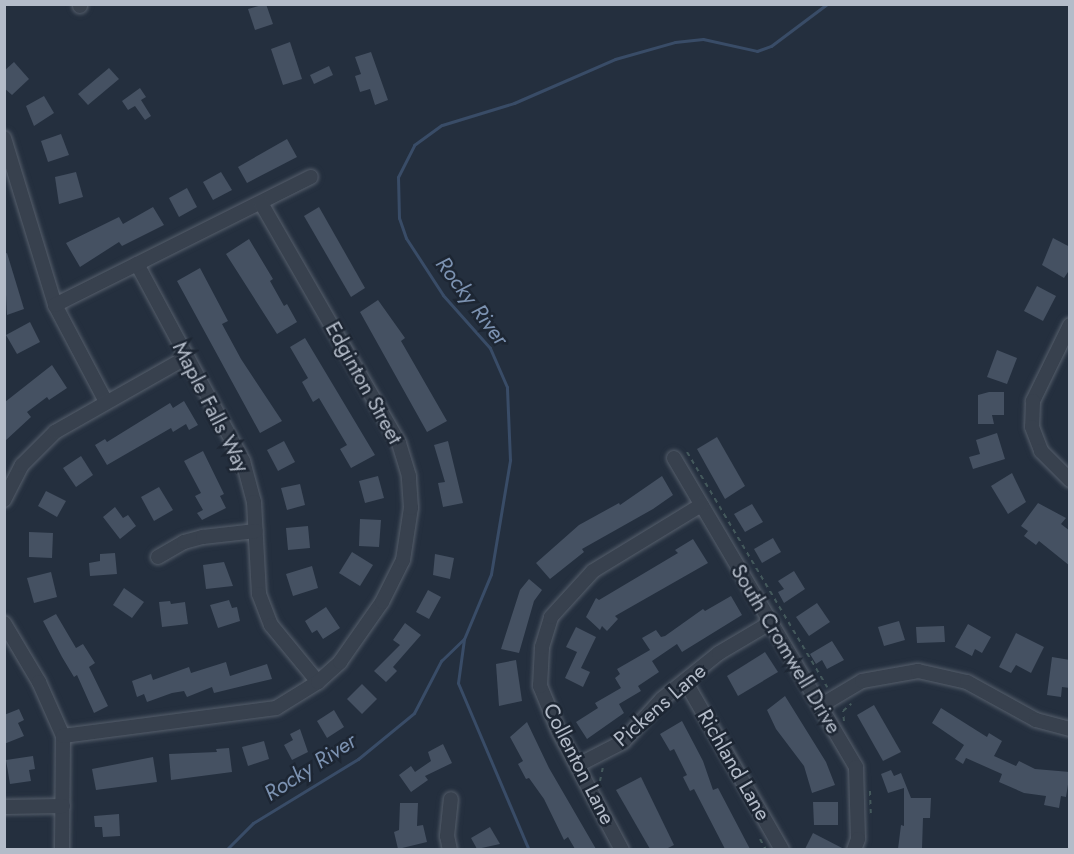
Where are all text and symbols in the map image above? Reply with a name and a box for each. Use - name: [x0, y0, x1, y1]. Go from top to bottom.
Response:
- water label: Rocky River: [430, 251, 514, 351]
- street label: Edginton Street: [320, 317, 408, 449]
- street label: Maple Falls Way: [167, 337, 255, 477]
- street label: South Cromwell Drive: [726, 560, 846, 738]
- street label: Pickens Lane: [609, 658, 711, 752]
- street label: Collenton Lane: [538, 699, 620, 829]
- street label: Richland Lane: [692, 705, 776, 825]
- water label: Rocky River: [259, 727, 361, 807]

